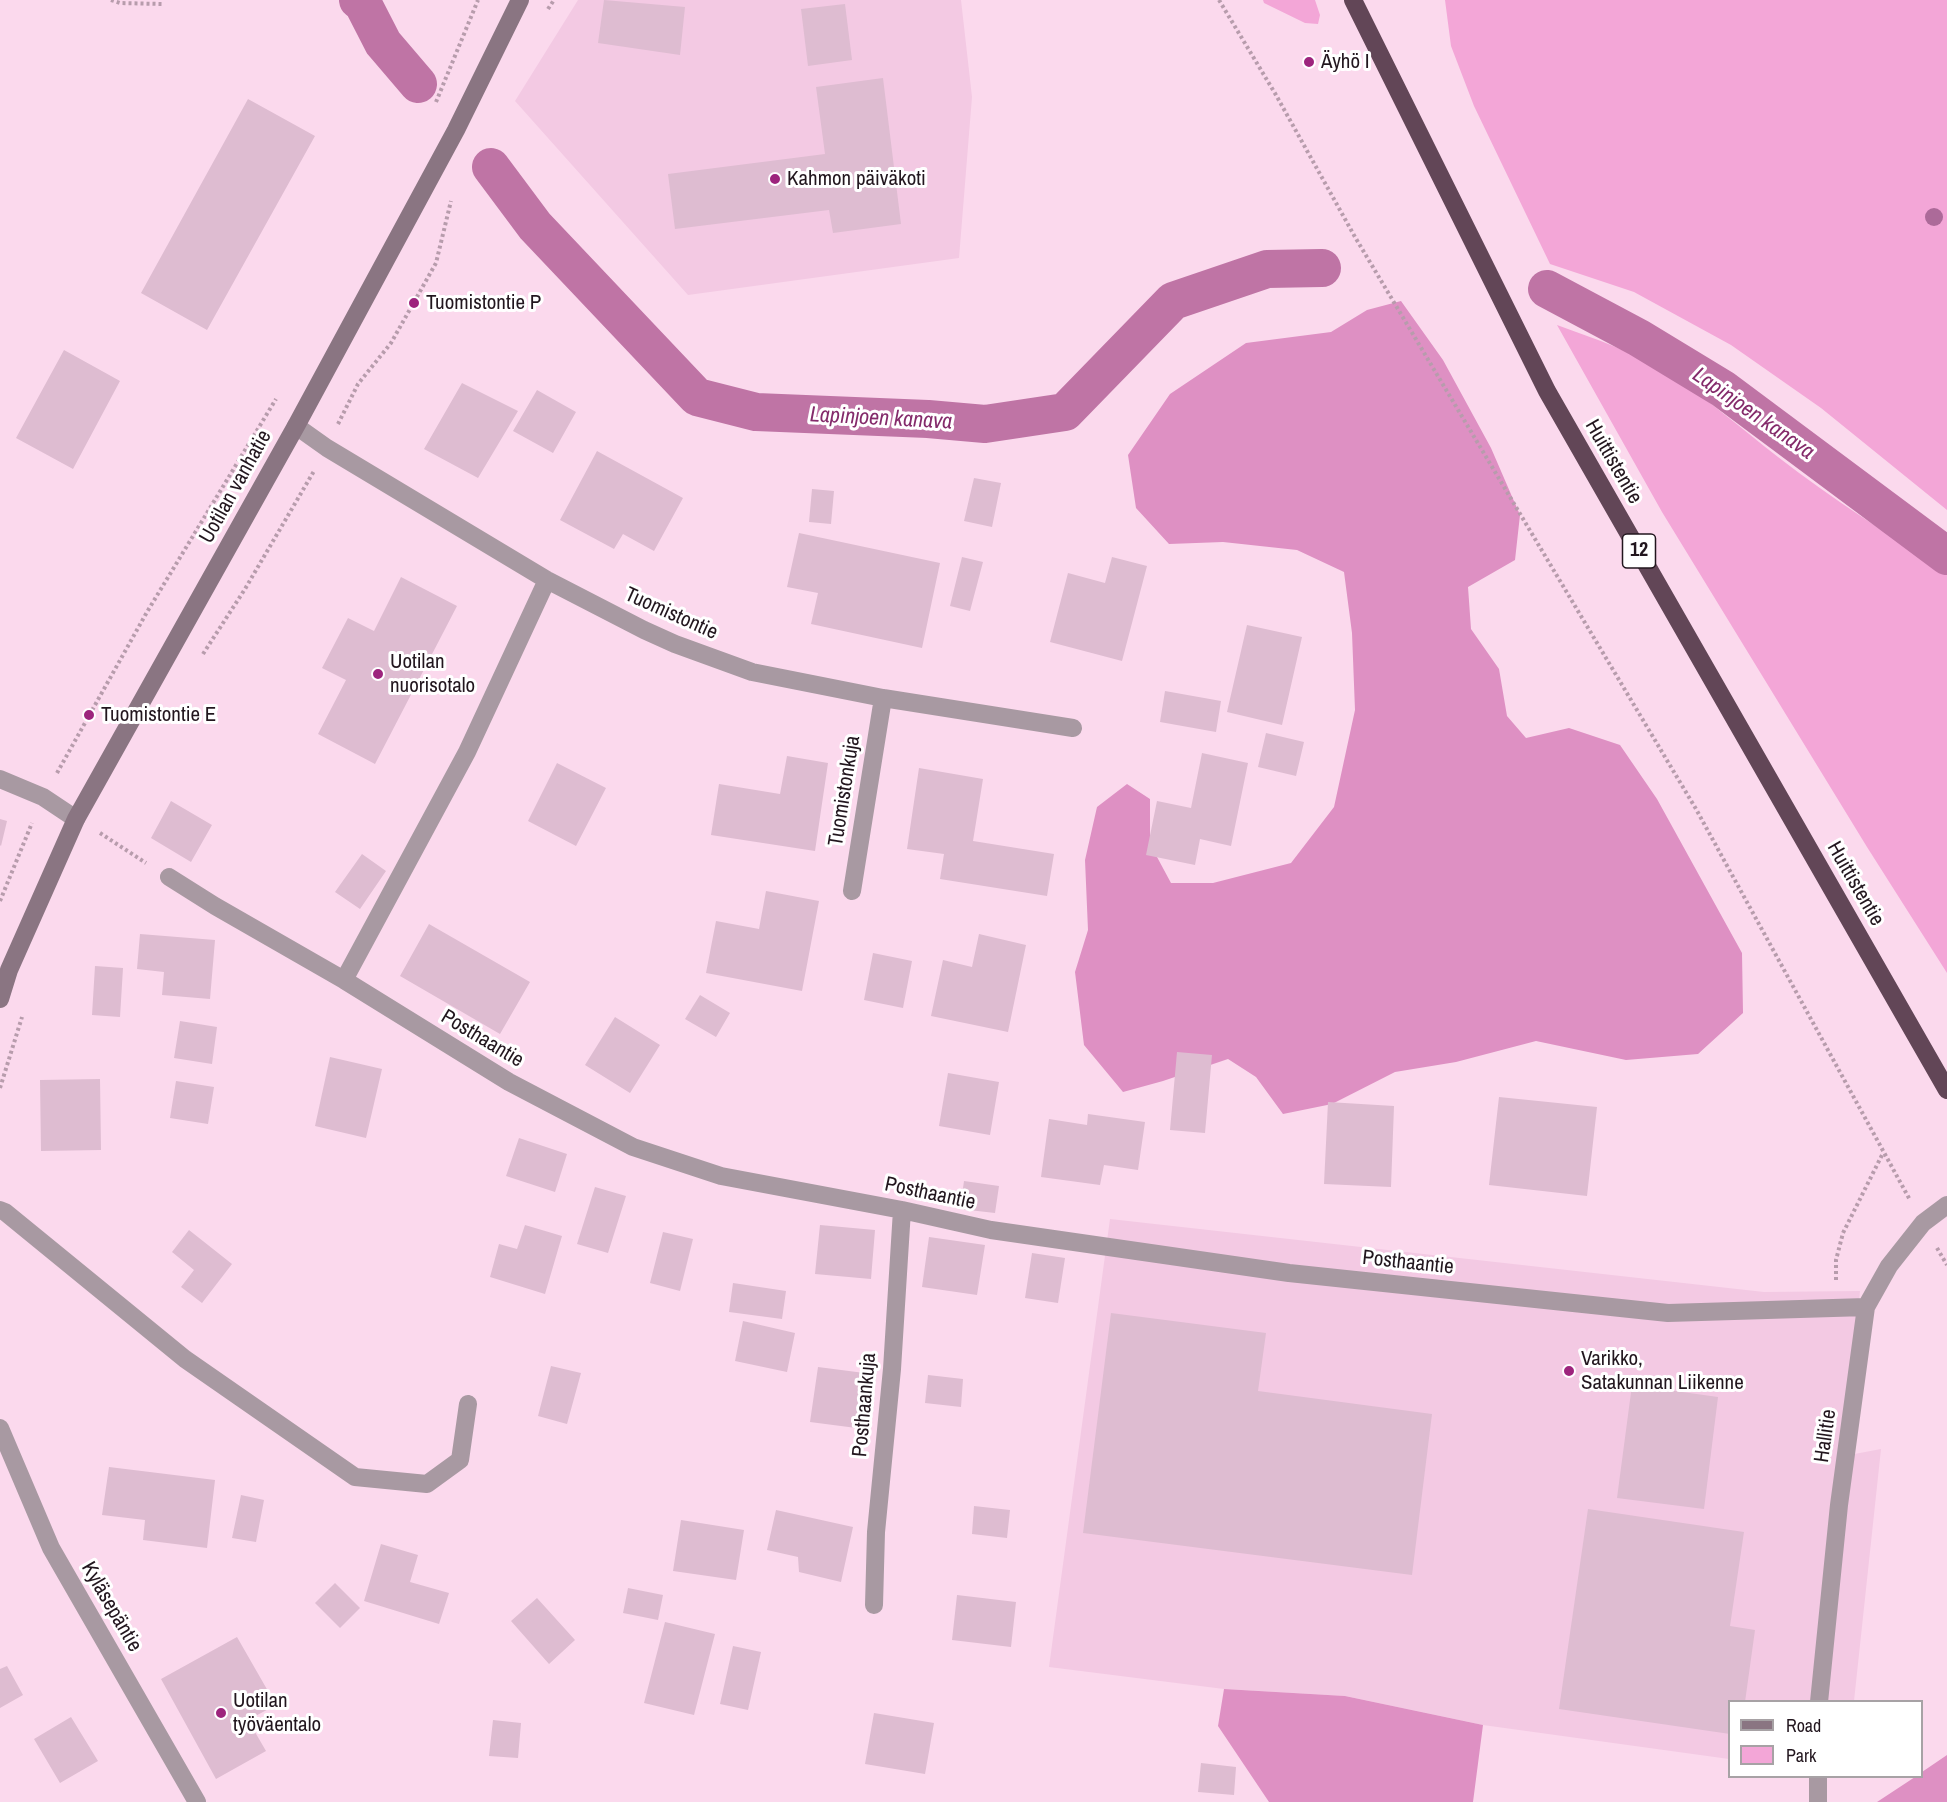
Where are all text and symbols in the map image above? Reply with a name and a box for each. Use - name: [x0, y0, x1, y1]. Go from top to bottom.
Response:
- place label: Äyhö I: [1321, 49, 1370, 75]
- marker: Äyhö I: [1302, 55, 1316, 69]
- place label: Kahmon päiväkoti: [787, 166, 926, 192]
- marker: Kahmon päiväkoti: [768, 172, 782, 186]
- place label: Tuomistontie P: [426, 290, 541, 316]
- marker: Tuomistontie P: [407, 296, 421, 310]
- water label: Lapinjoen kanava: [1687, 362, 1819, 466]
- water label: Lapinjoen kanava: [809, 402, 953, 436]
- street label: Huittistentie: [1579, 415, 1647, 509]
- street label: Uotilan vanhatie: [195, 426, 277, 548]
- road number: 12: [1622, 534, 1656, 568]
- street label: Tuomistontie: [621, 582, 721, 646]
- place label: Uotilan nuorisotalo: [390, 649, 475, 699]
- marker: Uotilan nuorisotalo: [371, 667, 385, 681]
- place label: Tuomistontie E: [101, 702, 216, 728]
- marker: Tuomistontie E: [82, 708, 96, 722]
- street label: Tuomistonkuja: [824, 734, 866, 848]
- street label: Huittistentie: [1821, 837, 1889, 931]
- street label: Posthaantie: [436, 1005, 528, 1073]
- street label: Posthaantie: [882, 1172, 978, 1216]
- street label: Posthaantie: [1361, 1246, 1455, 1280]
- place label: Varikko, Satakunnan Liikenne: [1581, 1346, 1744, 1396]
- street label: Posthaankuja: [848, 1352, 882, 1458]
- marker: Varikko, Satakunnan Liikenne: [1562, 1364, 1576, 1378]
- street label: Hallitie: [1810, 1408, 1842, 1464]
- street label: Kyläsepäntie: [75, 1558, 147, 1656]
- place label: Uotilan työväentalo: [233, 1688, 321, 1738]
- legend: [1728, 1700, 1923, 1778]
- marker: Uotilan työväentalo: [214, 1706, 228, 1720]
- text: Road: [1786, 1713, 1821, 1738]
- text: Park: [1786, 1743, 1816, 1768]

